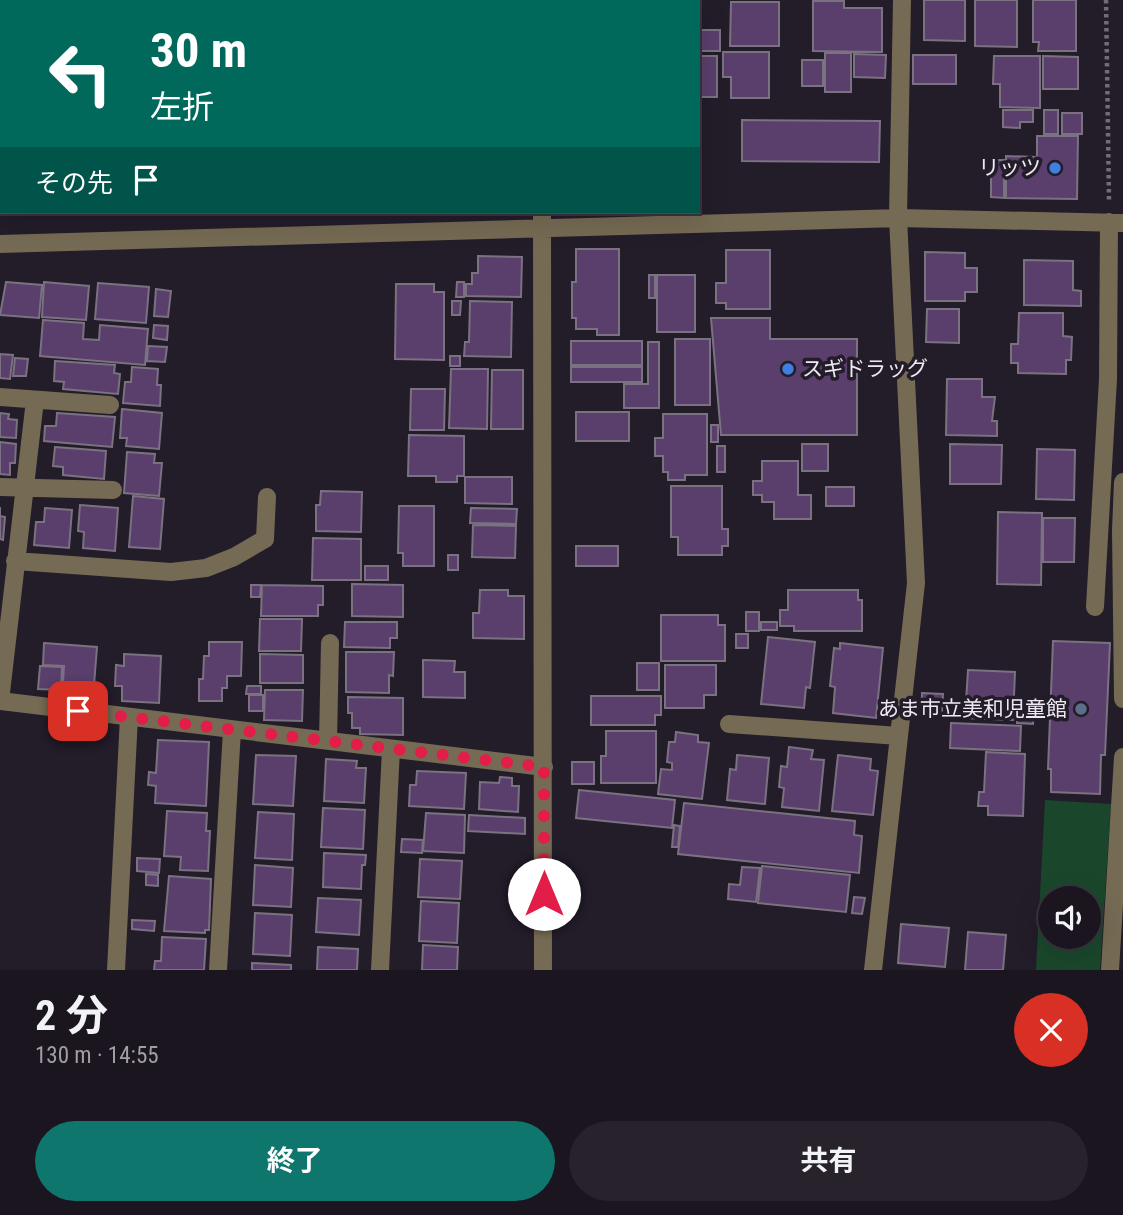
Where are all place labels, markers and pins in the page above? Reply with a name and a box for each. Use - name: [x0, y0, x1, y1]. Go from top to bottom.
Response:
- place label: リッツ: [978, 156, 1041, 180]
- marker: リッツ: [1047, 160, 1063, 176]
- place label: スギドラッグ: [802, 357, 928, 381]
- marker: スギドラッグ: [780, 361, 796, 377]
- pin: [48, 681, 108, 741]
- place label: あま市立美和児童館: [878, 697, 1067, 721]
- marker: あま市立美和児童館: [1073, 701, 1089, 717]

